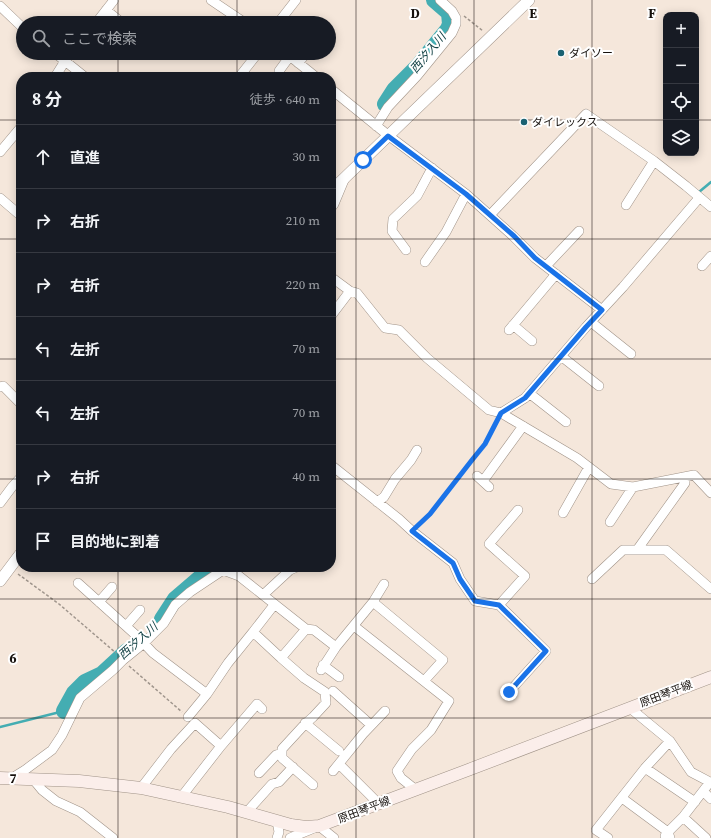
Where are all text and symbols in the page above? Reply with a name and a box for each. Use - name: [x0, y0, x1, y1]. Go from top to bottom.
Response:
- text: D: [410, 5, 420, 22]
- text: E: [529, 5, 537, 22]
- text: F: [648, 5, 656, 22]
- map controls: [663, 12, 699, 156]
- button: +: [663, 12, 699, 48]
- search box: [16, 16, 336, 60]
- icon: search: [30, 27, 52, 49]
- text: ここで検索: [62, 28, 137, 49]
- water label: 西汐入川: [406, 28, 451, 77]
- place label: ダイソー: [569, 46, 613, 61]
- marker: ダイソー: [556, 48, 566, 58]
- button: −: [663, 48, 699, 84]
- button: locate: [663, 84, 699, 120]
- text: 8 分: [32, 87, 62, 111]
- text: 徒歩 · 640 m: [250, 91, 320, 108]
- place label: ダイレックス: [532, 115, 598, 130]
- marker: ダイレックス: [519, 117, 529, 127]
- button: layers: [663, 120, 699, 156]
- icon: ahead: [32, 146, 54, 168]
- text: 直進: [70, 147, 100, 168]
- text: 30 m: [292, 148, 320, 165]
- route start: [354, 151, 372, 169]
- icon: right: [32, 210, 54, 232]
- text: 右折: [70, 211, 100, 232]
- text: 210 m: [286, 212, 320, 229]
- icon: right: [32, 274, 54, 296]
- text: 右折: [70, 275, 100, 296]
- text: 220 m: [286, 276, 320, 293]
- icon: left: [32, 338, 54, 360]
- text: 左折: [70, 339, 100, 360]
- text: 70 m: [292, 340, 320, 357]
- icon: left: [32, 402, 54, 424]
- text: 左折: [70, 403, 100, 424]
- text: 70 m: [292, 404, 320, 421]
- icon: right: [32, 466, 54, 488]
- text: 右折: [70, 467, 100, 488]
- text: 40 m: [292, 468, 320, 485]
- icon: arrive: [32, 530, 54, 552]
- text: 目的地に到着: [70, 531, 160, 552]
- water label: 西汐入川: [115, 618, 163, 663]
- text: 6: [9, 650, 17, 667]
- street label: 原田琴平線: [638, 677, 694, 711]
- route end: [500, 683, 518, 701]
- text: 7: [9, 770, 17, 787]
- street label: 原田琴平線: [336, 793, 392, 827]

